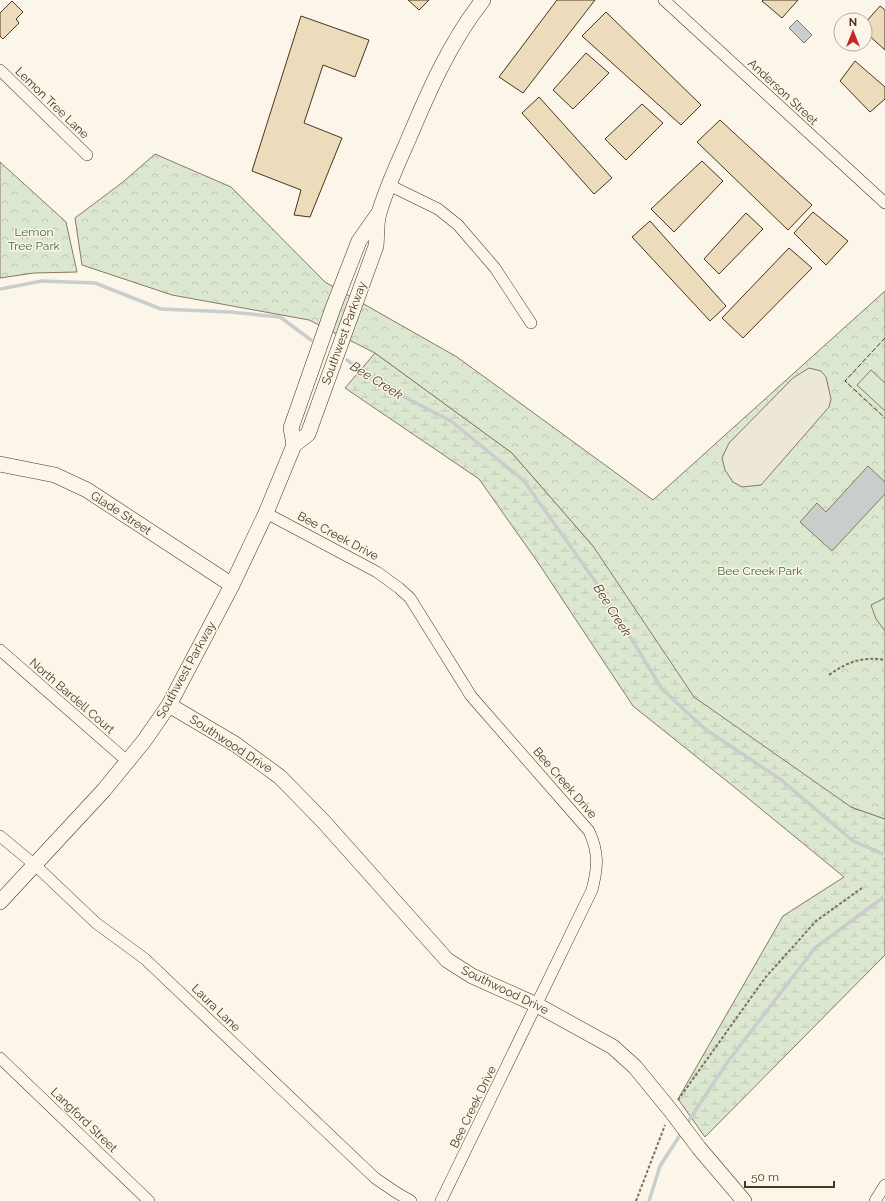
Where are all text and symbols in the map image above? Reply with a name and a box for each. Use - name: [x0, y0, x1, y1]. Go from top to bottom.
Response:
- north arrow: [833, 12, 873, 52]
- text: N: [849, 16, 857, 29]
- street label: Anderson Street: [745, 56, 821, 128]
- street label: Lemon Tree Lane: [12, 64, 92, 142]
- park label: Lemon Tree Park: [8, 225, 61, 253]
- street label: Southwest Parkway: [319, 279, 369, 387]
- water label: Bee Creek: [348, 358, 406, 402]
- street label: Glade Street: [88, 488, 154, 538]
- street label: Bee Creek Drive: [295, 509, 381, 563]
- park label: Bee Creek Park: [717, 564, 803, 578]
- water label: Bee Creek: [591, 581, 635, 639]
- street label: Southwest Parkway: [153, 619, 219, 721]
- street label: North Bardell Court: [27, 655, 117, 737]
- street label: Southwood Drive: [187, 712, 275, 776]
- street label: Bee Creek Drive: [530, 745, 600, 821]
- street label: Southwood Drive: [459, 963, 551, 1017]
- street label: Laura Lane: [189, 981, 243, 1035]
- street label: Bee Creek Drive: [447, 1064, 499, 1150]
- street label: Langford Street: [48, 1085, 120, 1155]
- scale bar: [745, 1163, 834, 1189]
- text: 50 m: [751, 1170, 779, 1184]

